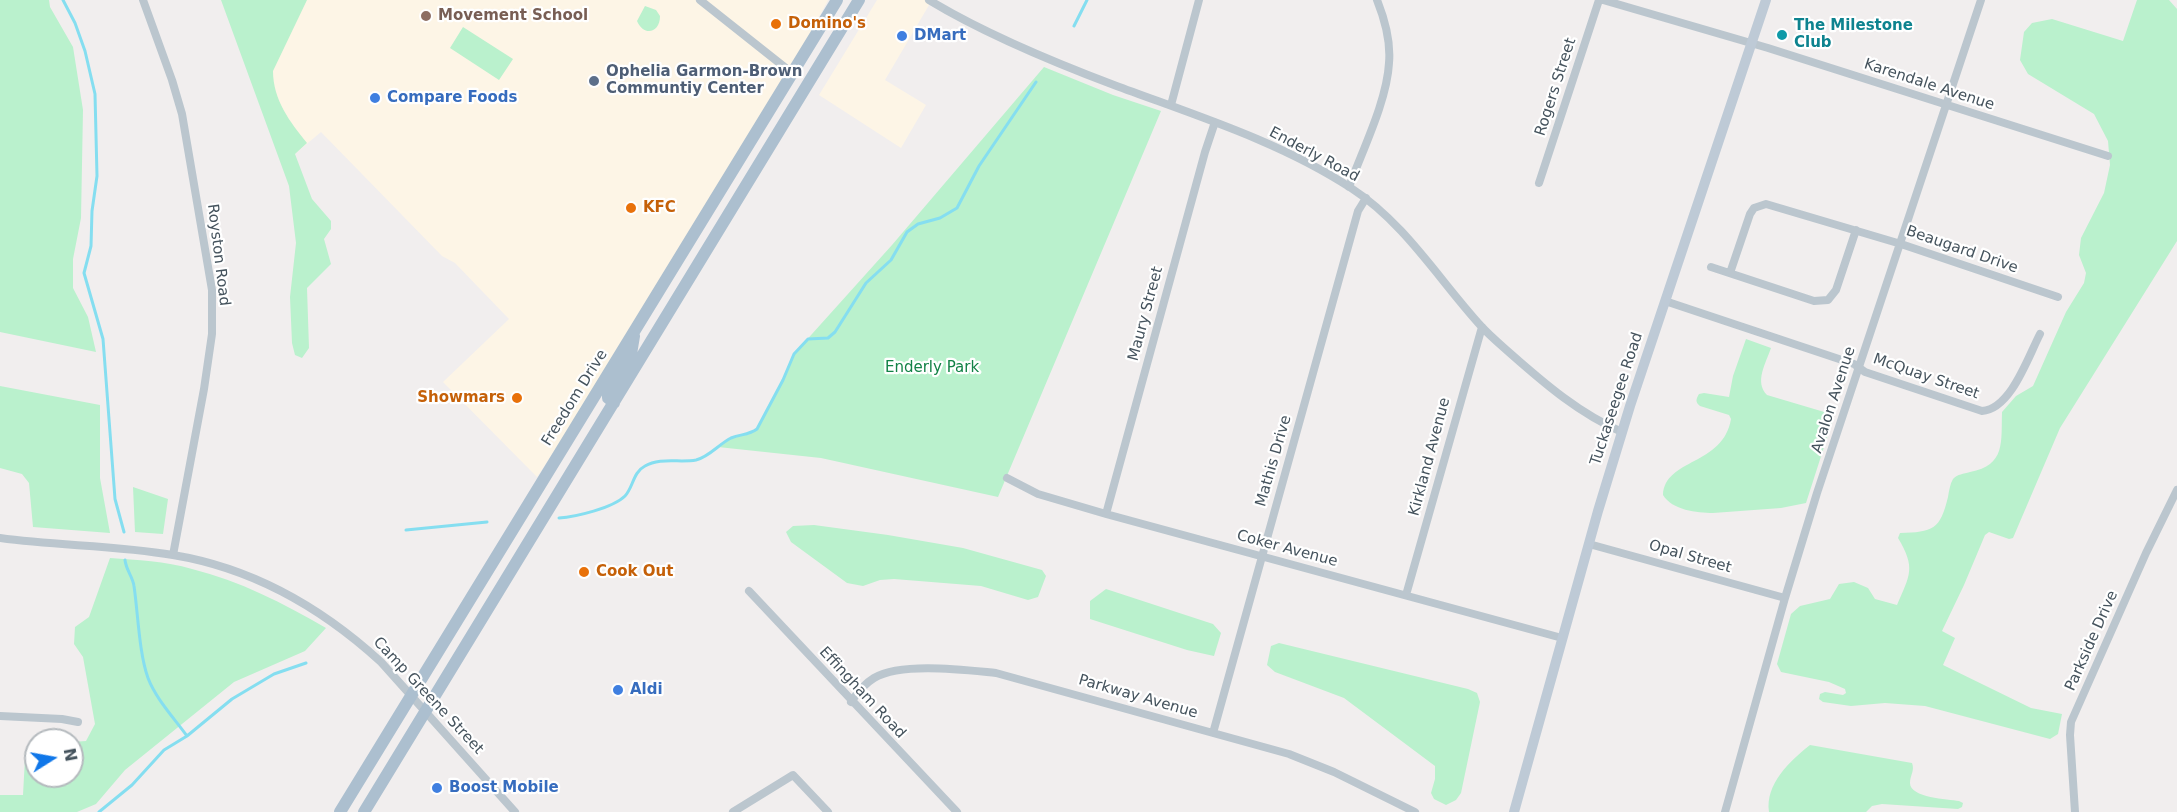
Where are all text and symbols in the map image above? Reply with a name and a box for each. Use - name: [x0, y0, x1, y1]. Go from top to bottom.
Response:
- place label: Movement School: [438, 7, 588, 25]
- marker: Movement School: [419, 9, 433, 23]
- place label: Domino's: [788, 15, 866, 33]
- marker: Domino's: [769, 17, 783, 31]
- place label: The Milestone Club: [1794, 17, 1913, 52]
- place label: DMart: [914, 27, 966, 45]
- marker: The Milestone Club: [1775, 28, 1789, 42]
- marker: DMart: [895, 29, 909, 43]
- street label: Rogers Street: [1532, 36, 1580, 138]
- street label: Karendale Avenue: [1862, 55, 1996, 115]
- place label: Ophelia Garmon-Brown Communtiy Center: [606, 63, 802, 98]
- marker: Ophelia Garmon-Brown Communtiy Center: [587, 74, 601, 88]
- place label: Compare Foods: [387, 89, 518, 107]
- marker: Compare Foods: [368, 91, 382, 105]
- street label: Enderly Road: [1266, 124, 1362, 186]
- place label: KFC: [643, 199, 676, 217]
- marker: KFC: [624, 201, 638, 215]
- street label: Royston Road: [203, 203, 233, 307]
- street label: Beaugard Drive: [1904, 222, 2020, 278]
- street label: Maury Street: [1125, 265, 1167, 363]
- street label: Tuckaseegee Road: [1587, 330, 1647, 468]
- street label: Avalon Avenue: [1808, 345, 1860, 455]
- street label: Freedom Drive: [538, 347, 612, 449]
- street label: McQuay Street: [1871, 350, 1981, 404]
- park label: Enderly Park: [885, 359, 979, 377]
- place label: Showmars: [417, 389, 505, 407]
- marker: Showmars: [510, 391, 524, 405]
- street label: Kirkland Avenue: [1406, 396, 1454, 518]
- street label: Mathis Drive: [1252, 413, 1296, 509]
- street label: Coker Avenue: [1235, 527, 1339, 571]
- street label: Opal Street: [1647, 537, 1733, 577]
- place label: Cook Out: [596, 563, 673, 581]
- marker: Cook Out: [577, 565, 591, 579]
- street label: Parkside Drive: [2062, 588, 2122, 694]
- street label: Camp Greene Street: [369, 634, 487, 758]
- street label: Effingham Road: [815, 643, 909, 743]
- street label: Parkway Avenue: [1076, 671, 1200, 723]
- place label: Aldi: [630, 681, 663, 699]
- marker: Aldi: [611, 683, 625, 697]
- north arrow: [24, 728, 84, 788]
- text: N: [60, 746, 81, 763]
- place label: Boost Mobile: [449, 779, 559, 797]
- marker: Boost Mobile: [430, 781, 444, 795]

